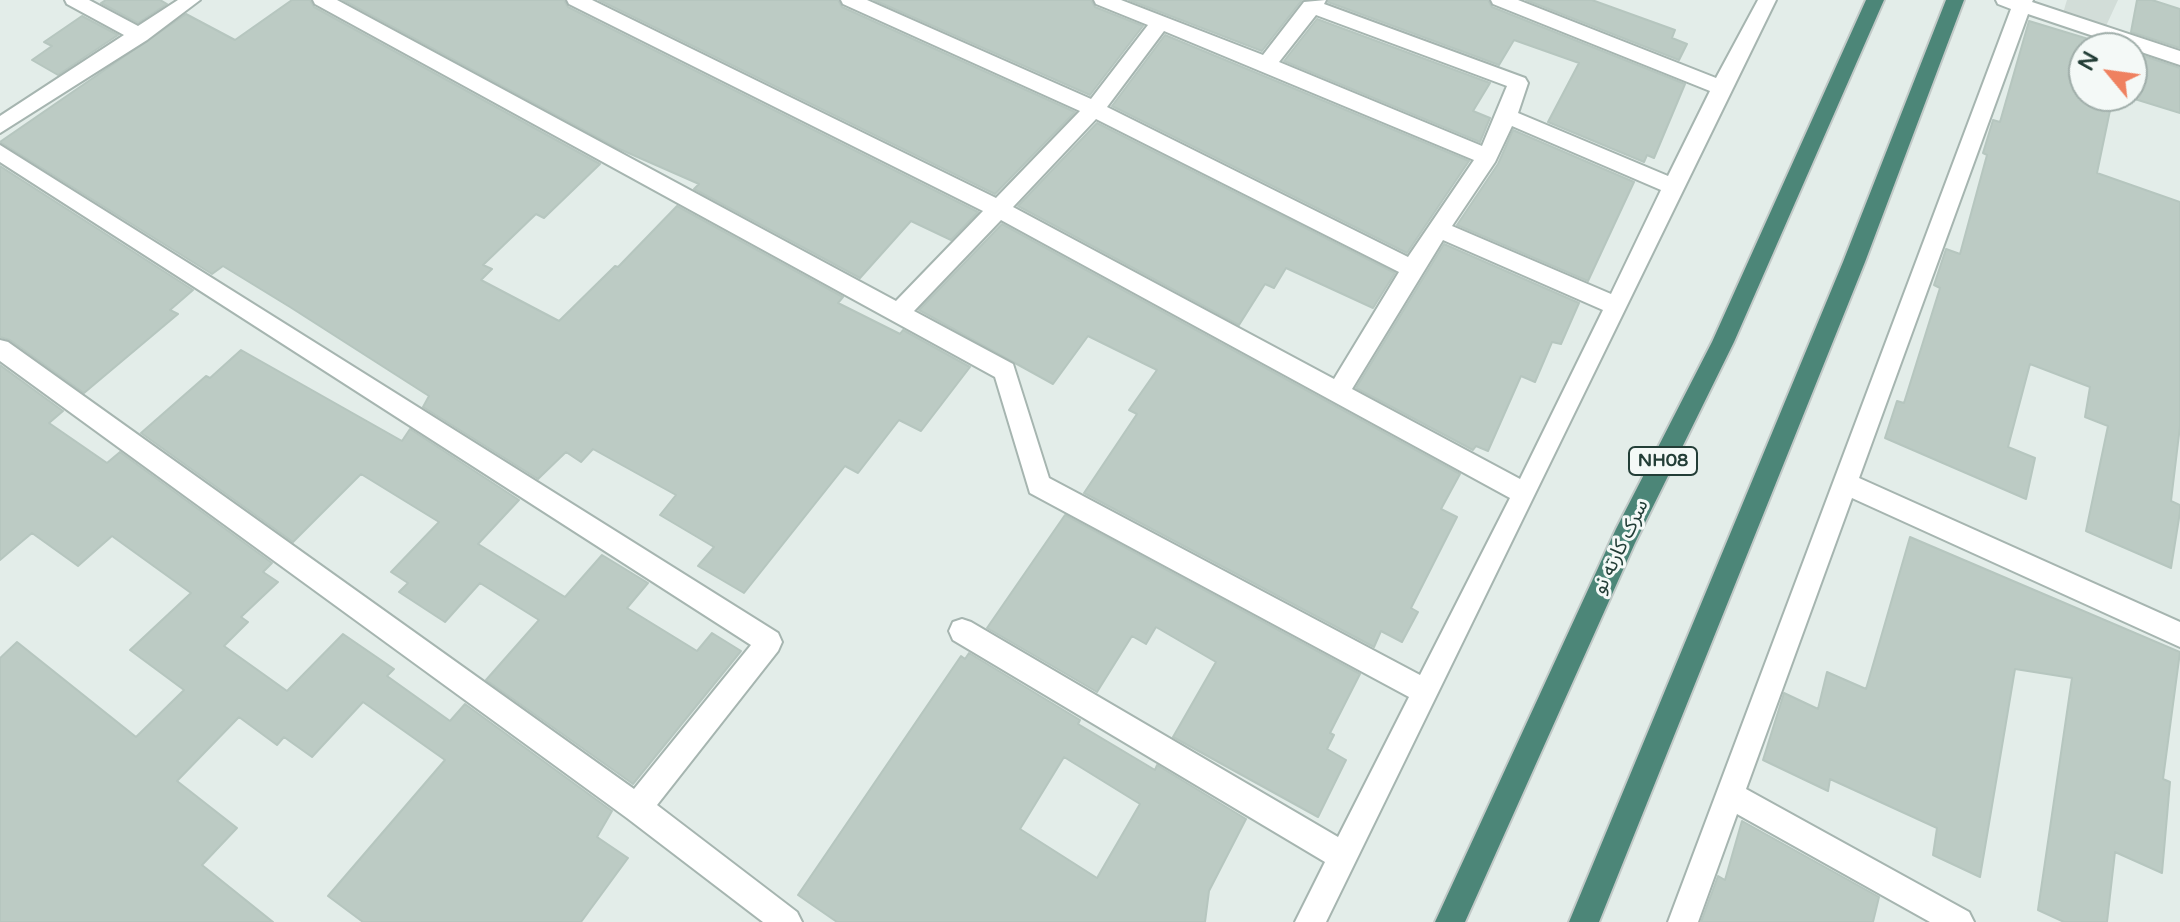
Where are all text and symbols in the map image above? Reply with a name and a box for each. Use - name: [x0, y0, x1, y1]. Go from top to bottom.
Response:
- north arrow: [2068, 32, 2148, 112]
- text: N: [2073, 47, 2104, 75]
- road number: NH08: [1629, 447, 1697, 475]
- street label: سرک کارته نو: [1588, 496, 1654, 598]

